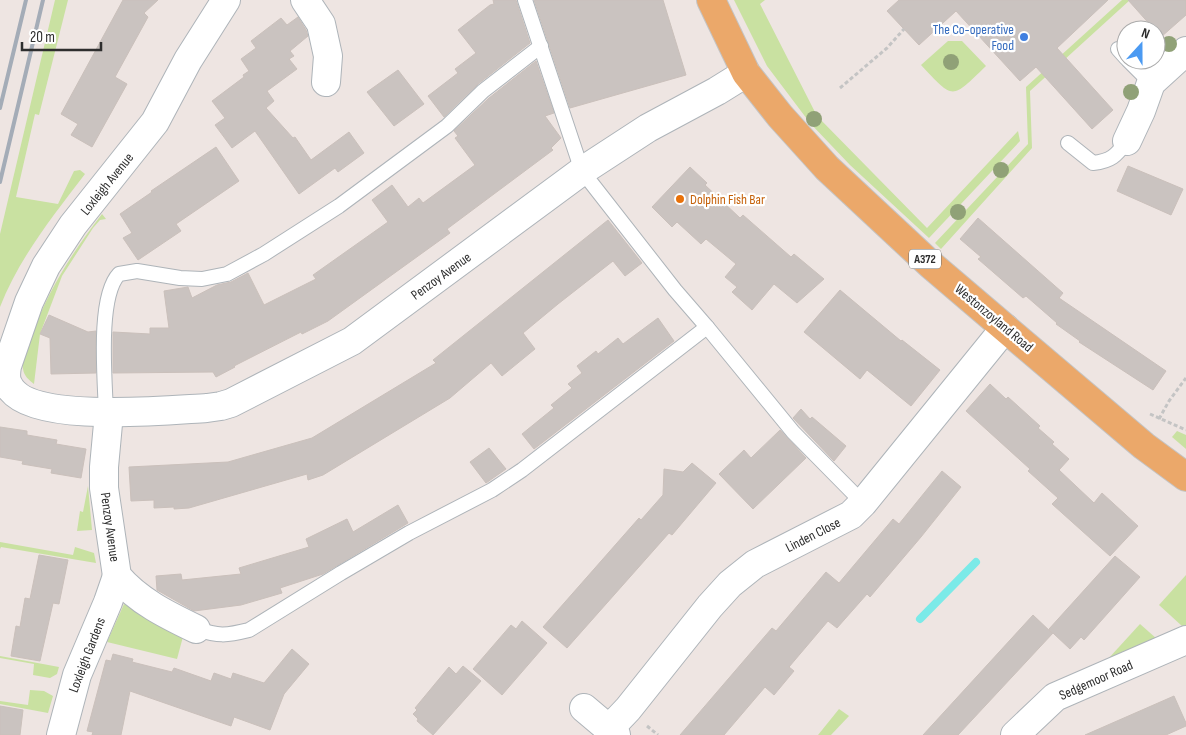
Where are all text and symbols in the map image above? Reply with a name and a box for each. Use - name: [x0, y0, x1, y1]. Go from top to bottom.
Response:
- scale bar: [22, 20, 101, 52]
- north arrow: [1116, 20, 1166, 70]
- place label: The Co-operative Food: [933, 21, 1014, 54]
- text: N: [1139, 24, 1152, 43]
- text: 20 m: [30, 28, 55, 47]
- marker: The Co-operative Food: [1018, 31, 1030, 43]
- street label: Loxleigh Avenue: [77, 150, 137, 218]
- place label: Dolphin Fish Bar: [690, 191, 765, 208]
- marker: Dolphin Fish Bar: [674, 193, 686, 205]
- street label: Penzoy Avenue: [408, 249, 474, 303]
- road number: A372: [909, 250, 941, 268]
- street label: Westonzoyland Road: [951, 280, 1037, 356]
- street label: Penzoy Avenue: [97, 491, 123, 563]
- street label: Linden Close: [783, 514, 843, 556]
- street label: Loxleigh Gardens: [65, 615, 109, 695]
- street label: Sedgemoor Road: [1057, 656, 1136, 704]

